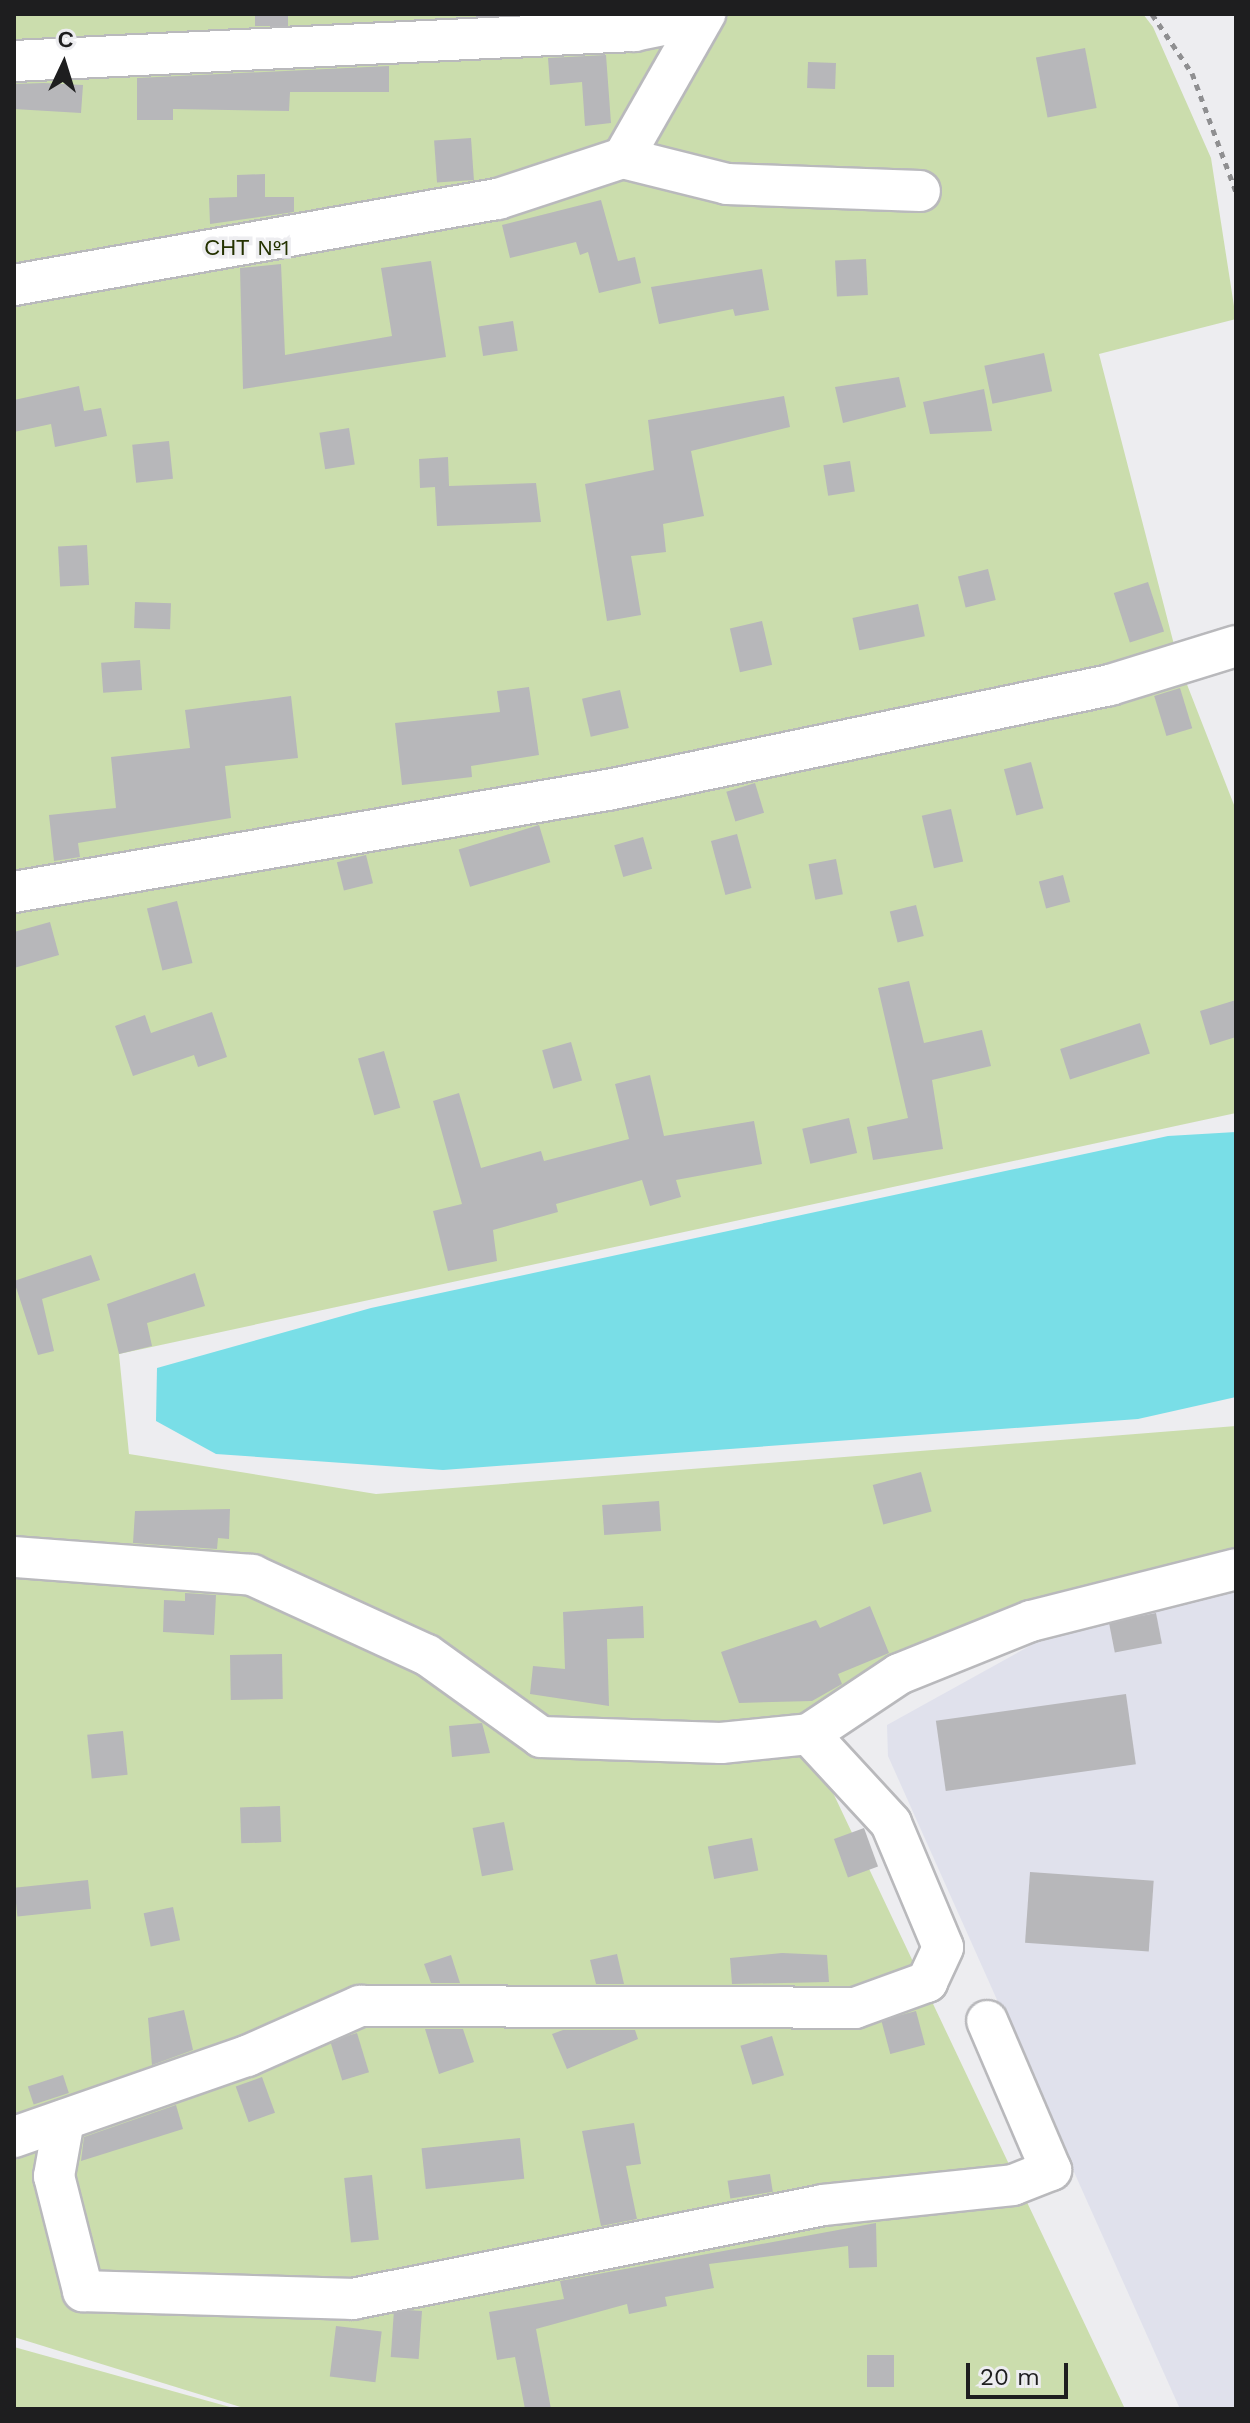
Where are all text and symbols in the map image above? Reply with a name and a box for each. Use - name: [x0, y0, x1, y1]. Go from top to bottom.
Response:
- north arrow: [24, 24, 104, 104]
- text: С: [57, 27, 74, 53]
- park label: СНТ №1: [204, 235, 290, 261]
- scale bar: [970, 2347, 1072, 2397]
- text: 20 m: [980, 2363, 1040, 2391]

